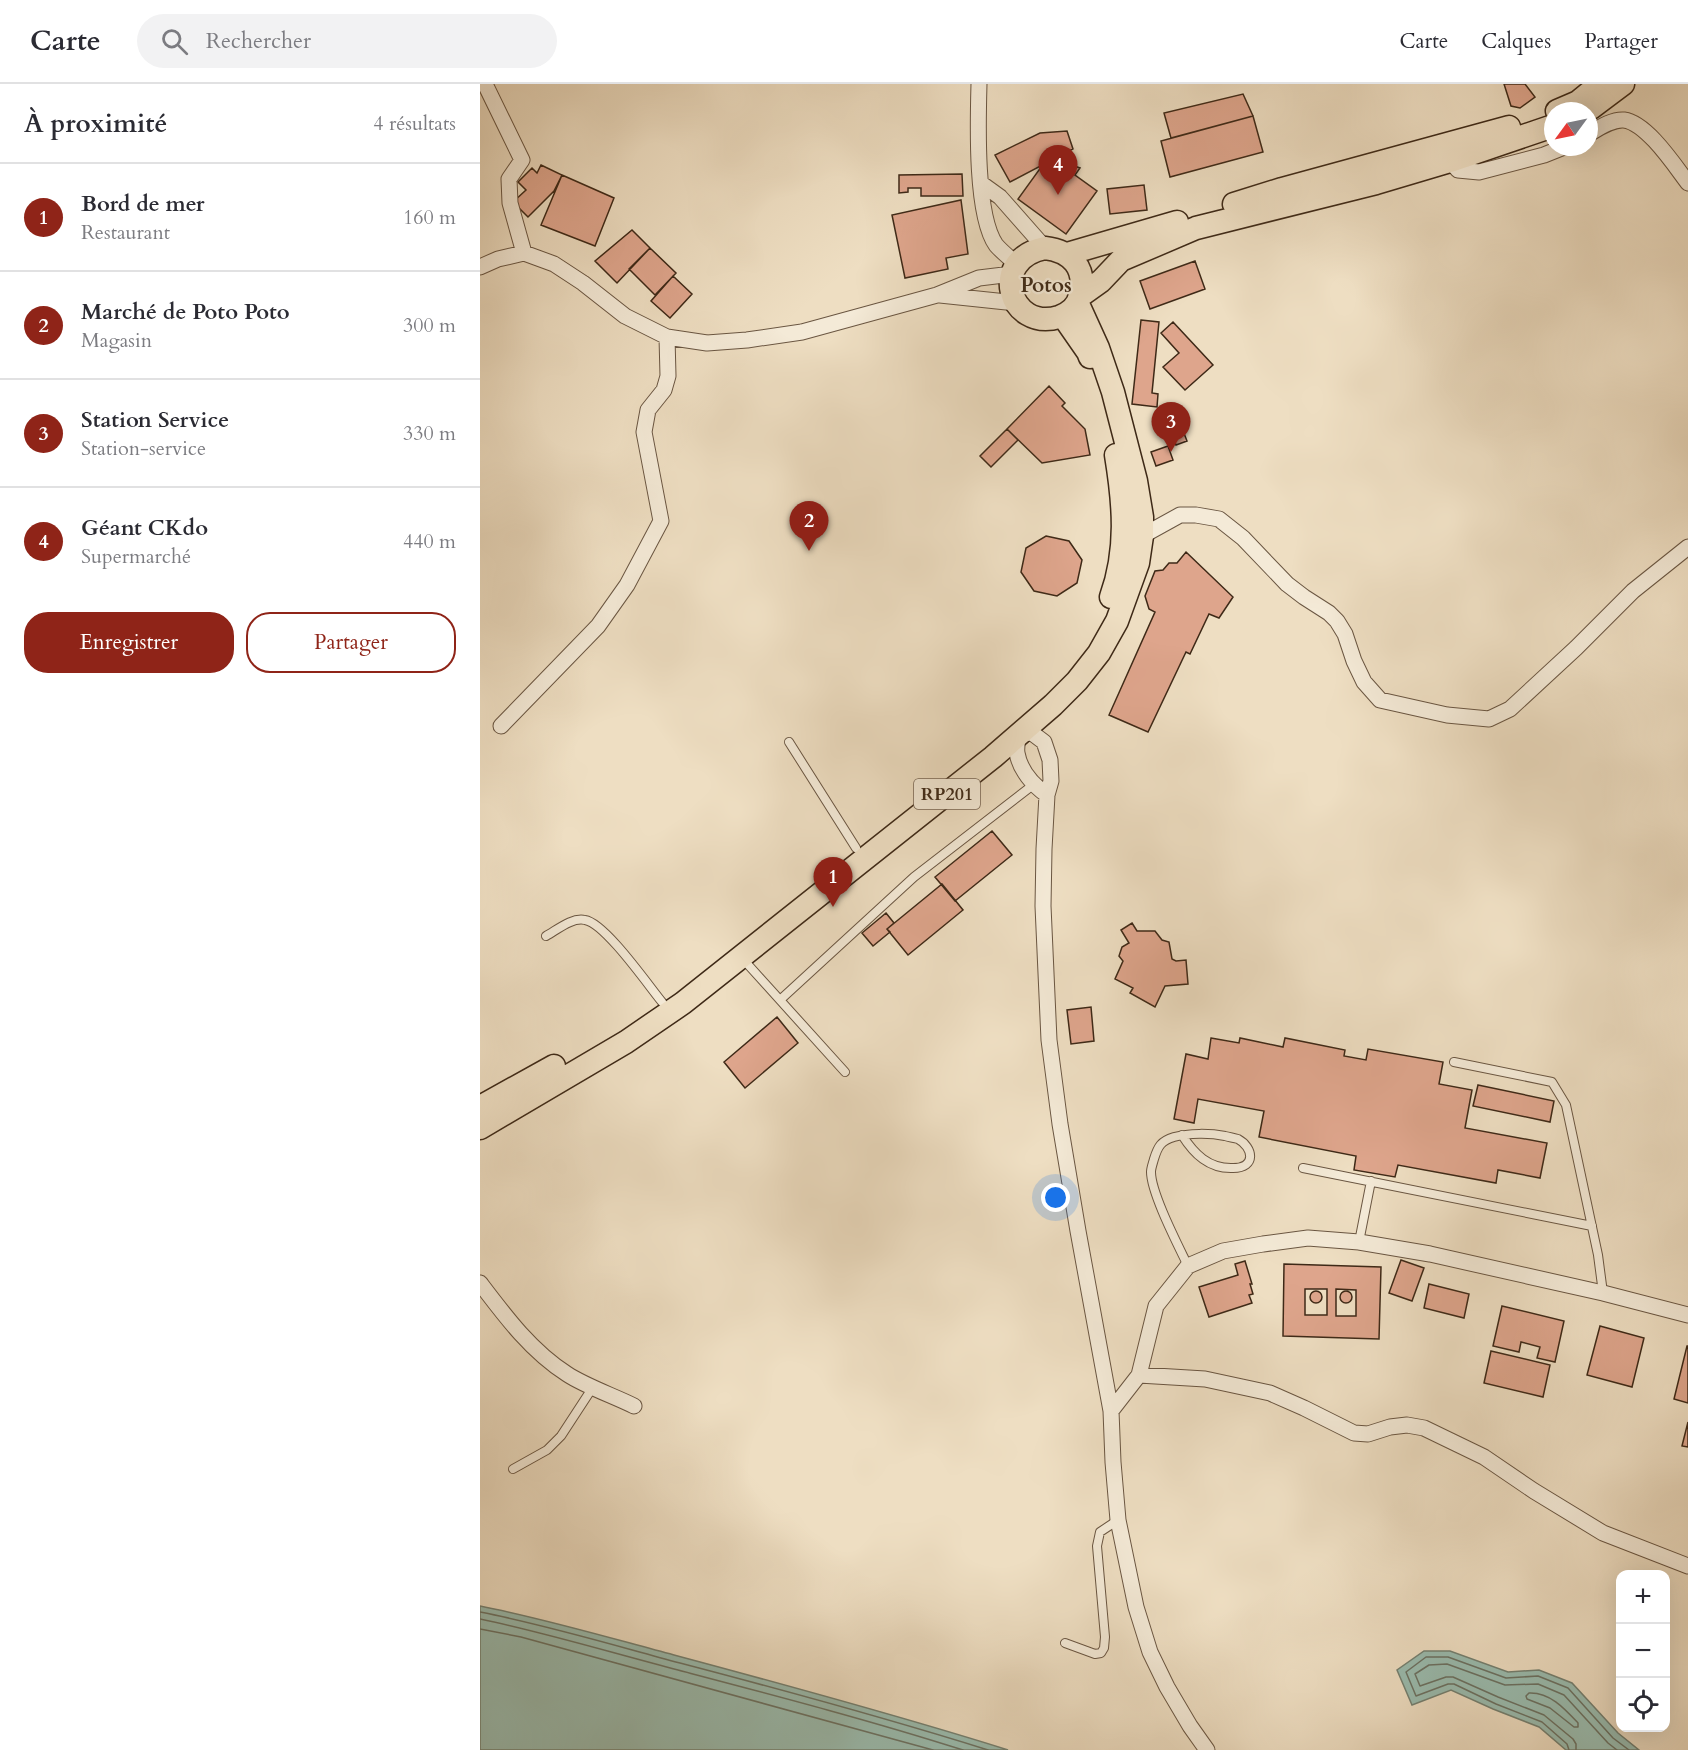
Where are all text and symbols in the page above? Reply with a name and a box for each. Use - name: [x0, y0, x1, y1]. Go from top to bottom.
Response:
- search box: [137, 14, 557, 68]
- text: Carte: [30, 22, 101, 60]
- icon: search: [158, 25, 191, 58]
- text: Rechercher: [206, 26, 311, 56]
- text: Carte: [1399, 27, 1448, 56]
- text: Calques: [1481, 27, 1551, 56]
- text: Partager: [1584, 27, 1658, 56]
- north arrow: [1544, 102, 1598, 156]
- text: À proximité: [24, 106, 167, 141]
- text: 4 résultats: [373, 110, 456, 137]
- pin: 4: [1038, 146, 1078, 195]
- text: Bord de mer: [81, 189, 205, 219]
- text: 1: [38, 204, 49, 231]
- text: 160 m: [403, 204, 456, 231]
- text: Restaurant: [81, 219, 170, 246]
- district label: Potos: [1020, 271, 1072, 300]
- text: Marché de Poto Poto: [81, 297, 290, 327]
- text: 2: [38, 312, 49, 339]
- text: 300 m: [403, 312, 456, 339]
- text: Magasin: [81, 327, 152, 354]
- pin: 3: [1152, 402, 1190, 452]
- text: Station Service: [81, 405, 229, 435]
- text: 3: [38, 420, 49, 447]
- text: 330 m: [403, 420, 456, 447]
- text: Station-service: [81, 435, 206, 462]
- pin: 2: [790, 502, 828, 551]
- text: Géant CKdo: [81, 513, 208, 543]
- text: 4: [38, 528, 49, 555]
- text: 440 m: [403, 528, 456, 555]
- text: Supermarché: [81, 543, 191, 570]
- button: Enregistrer: [24, 612, 234, 673]
- button: Partager: [246, 612, 456, 673]
- road number: RP201: [914, 779, 980, 809]
- pin: 1: [814, 858, 852, 907]
- your location: [1041, 1183, 1070, 1212]
- map controls: [1616, 1570, 1670, 1732]
- button: +: [1616, 1570, 1670, 1624]
- button: −: [1616, 1624, 1670, 1678]
- button: locate: [1616, 1678, 1670, 1732]

